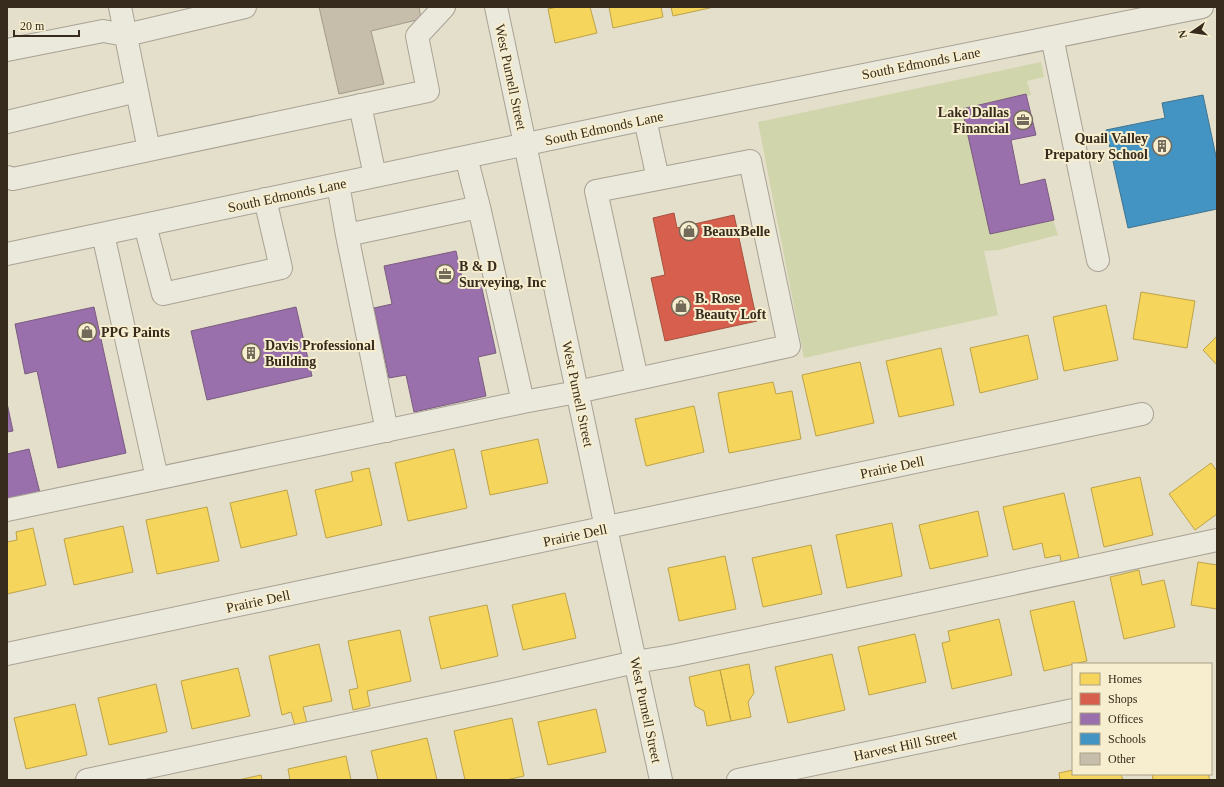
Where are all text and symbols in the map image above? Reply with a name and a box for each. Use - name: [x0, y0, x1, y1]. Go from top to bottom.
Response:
- scale bar: [14, 12, 79, 38]
- north arrow: [1172, 12, 1212, 52]
- text: 20 m: [20, 19, 45, 33]
- street label: West Purnell Street: [492, 23, 529, 131]
- text: N: [1176, 29, 1189, 39]
- street label: South Edmonds Lane: [860, 45, 982, 82]
- place label: Lake Dallas Financial: [938, 105, 1010, 136]
- street label: South Edmonds Lane: [544, 109, 665, 148]
- office icon: Lake Dallas Financial: [1012, 109, 1034, 131]
- place label: Quail Valley Prepatory School: [1044, 131, 1148, 162]
- building icon: Quail Valley Prepatory School: [1151, 135, 1173, 157]
- street label: South Edmonds Lane: [227, 176, 348, 215]
- shop icon: BeauxBelle: [678, 220, 700, 242]
- place label: BeauxBelle: [703, 224, 770, 239]
- place label: B & D Surveying, Inc: [459, 259, 546, 290]
- office icon: B & D Surveying, Inc: [434, 263, 456, 285]
- place label: B. Rose Beauty Loft: [695, 291, 767, 322]
- shop icon: B. Rose Beauty Loft: [670, 295, 692, 317]
- shop icon: PPG Paints: [76, 321, 98, 343]
- place label: PPG Paints: [101, 325, 170, 340]
- place label: Davis Professional Building: [265, 338, 375, 369]
- street label: West Purnell Street: [559, 340, 596, 448]
- building icon: Davis Professional Building: [240, 342, 262, 364]
- street label: Prairie Dell: [859, 453, 926, 482]
- street label: Prairie Dell: [542, 521, 609, 550]
- street label: Prairie Dell: [225, 587, 292, 616]
- street label: West Purnell Street: [627, 656, 664, 764]
- legend: [1072, 663, 1212, 775]
- text: Homes: [1108, 672, 1142, 686]
- text: Shops: [1108, 692, 1138, 706]
- text: Offices: [1108, 712, 1143, 726]
- street label: Harvest Hill Street: [852, 727, 958, 764]
- text: Schools: [1108, 732, 1146, 746]
- text: Other: [1108, 752, 1135, 766]

